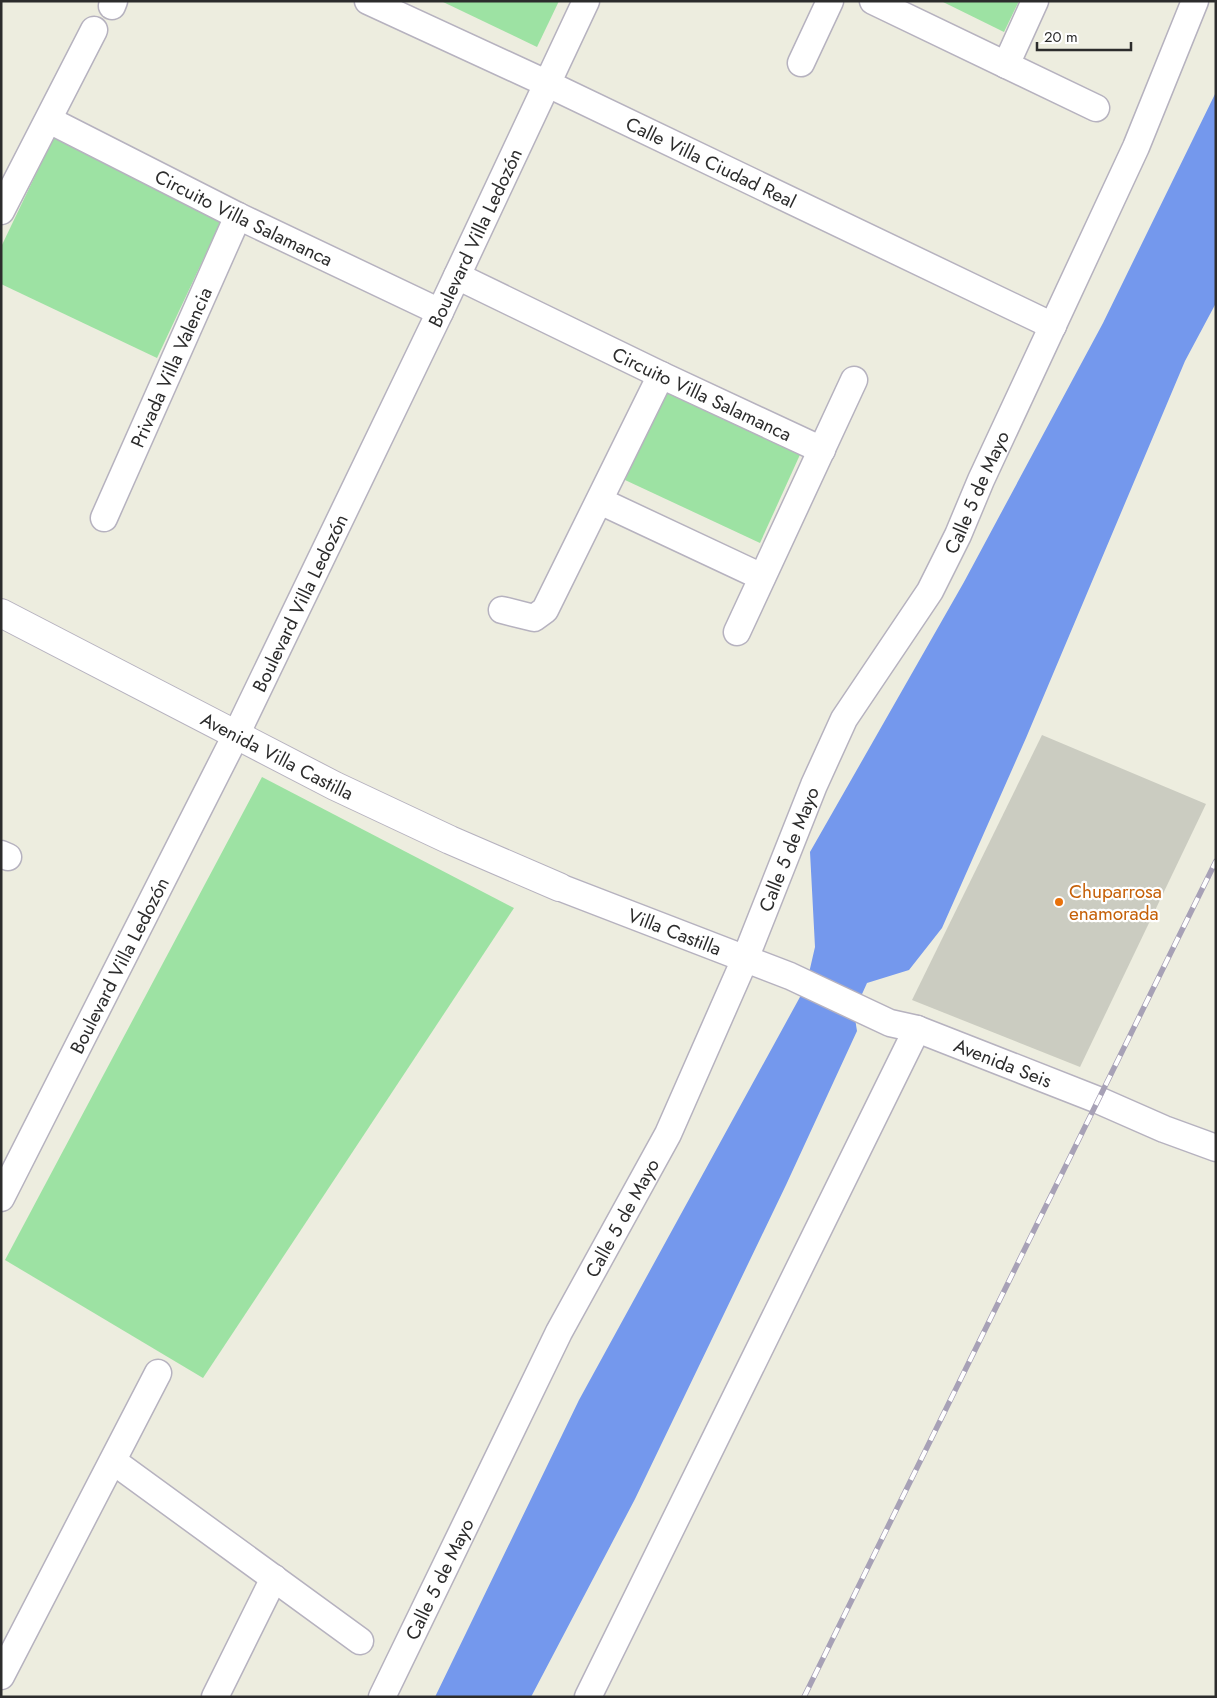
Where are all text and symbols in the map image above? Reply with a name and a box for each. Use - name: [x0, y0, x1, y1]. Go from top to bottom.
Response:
- scale bar: [1037, 20, 1131, 52]
- text: 20 m: [1044, 26, 1078, 48]
- street label: Calle Villa Ciudad Real: [621, 110, 800, 215]
- street label: Boulevard Villa Ledozón: [422, 144, 529, 332]
- street label: Circuito Villa Salamanca: [150, 163, 337, 273]
- street label: Privada Villa Valencia: [124, 283, 219, 452]
- street label: Circuito Villa Salamanca: [608, 340, 796, 448]
- street label: Calle 5 de Mayo: [938, 426, 1016, 559]
- street label: Boulevard Villa Ledozón: [246, 509, 355, 697]
- street label: Avenida Villa Castilla: [196, 706, 358, 807]
- street label: Calle 5 de Mayo: [752, 783, 826, 916]
- street label: Boulevard Villa Ledozón: [63, 873, 176, 1058]
- place label: Chuparrosa enamorada: [1069, 878, 1162, 927]
- marker: Chuparrosa enamorada: [1053, 896, 1065, 908]
- street label: Villa Castilla: [624, 902, 725, 962]
- street label: Avenida Seis: [950, 1032, 1056, 1095]
- street label: Calle 5 de Mayo: [579, 1154, 666, 1282]
- street label: Calle 5 de Mayo: [399, 1514, 481, 1645]

